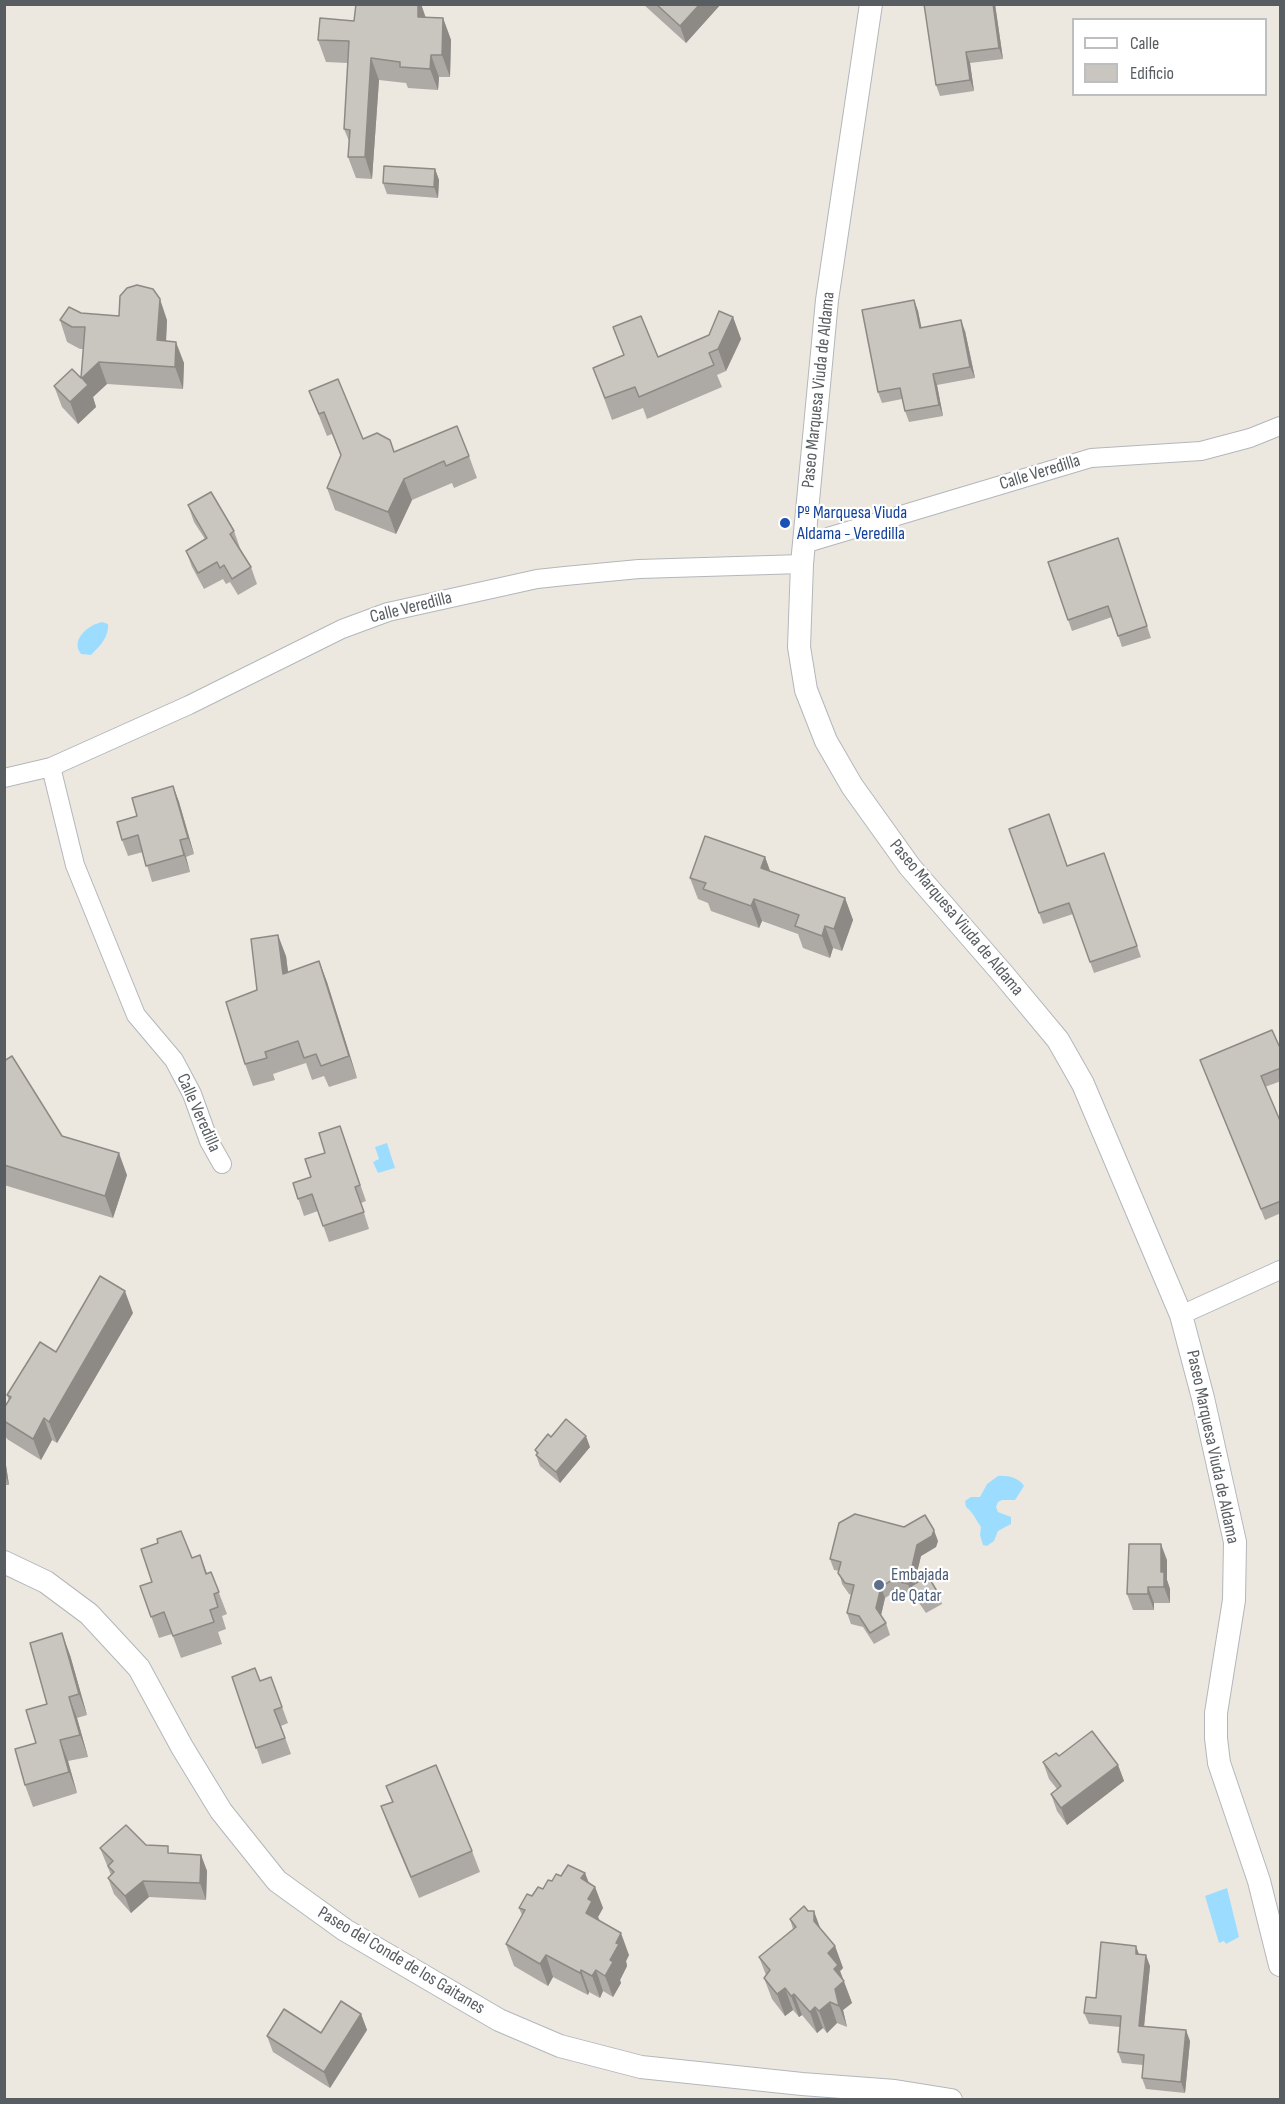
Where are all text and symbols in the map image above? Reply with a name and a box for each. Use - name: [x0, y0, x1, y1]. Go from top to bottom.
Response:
- legend: [1072, 18, 1267, 96]
- text: Calle: [1130, 33, 1159, 54]
- text: Edificio: [1130, 63, 1174, 84]
- street label: Paseo Marquesa Viuda de Aldama: [798, 291, 840, 489]
- street label: Calle Veredilla: [997, 450, 1083, 496]
- place label: Pº Marquesa Viuda Aldama - Veredilla: [797, 502, 907, 544]
- marker: Pº Marquesa Viuda Aldama - Veredilla: [778, 516, 792, 530]
- street label: Calle Veredilla: [368, 587, 454, 629]
- street label: Paseo Marquesa Viuda de Aldama: [884, 835, 1028, 1001]
- street label: Calle Veredilla: [171, 1070, 225, 1156]
- street label: Paseo Marquesa Viuda de Aldama: [1181, 1348, 1243, 1546]
- place label: Embajada de Qatar: [891, 1564, 949, 1606]
- marker: Embajada de Qatar: [872, 1578, 886, 1592]
- street label: Paseo del Conde de los Gaitanes: [313, 1902, 489, 2020]

